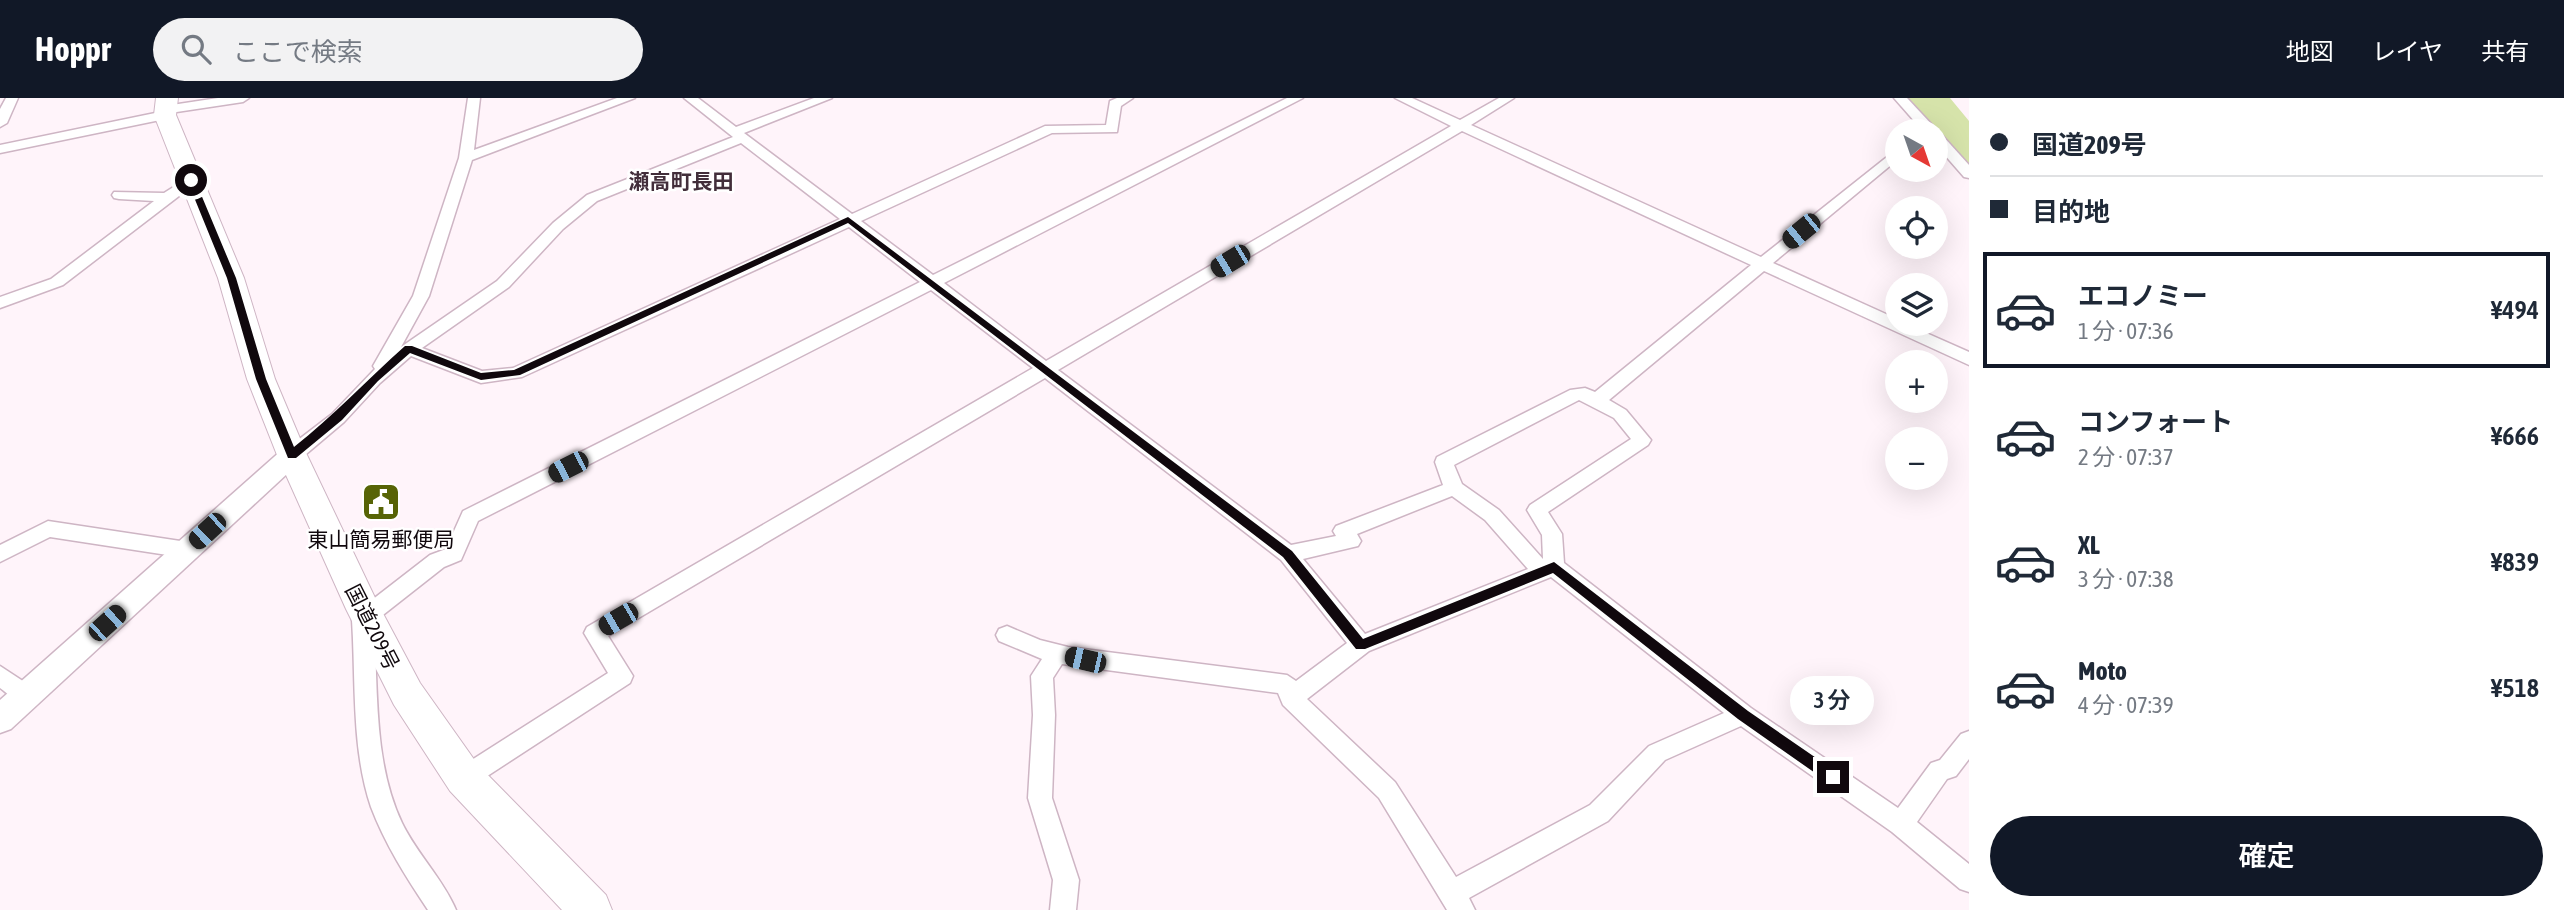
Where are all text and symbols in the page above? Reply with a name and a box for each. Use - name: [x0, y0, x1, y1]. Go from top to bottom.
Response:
- search box: [153, 18, 643, 81]
- text: Hoppr: [35, 30, 111, 68]
- icon: search: [177, 30, 215, 68]
- text: ここで検索: [233, 37, 363, 67]
- text: 地図: [2286, 38, 2334, 65]
- text: レイヤ: [2372, 38, 2443, 65]
- text: 共有: [2481, 38, 2529, 65]
- north arrow: [1885, 119, 1948, 182]
- map controls: [1885, 119, 1948, 490]
- text: 国道209号: [2032, 130, 2147, 160]
- route start: [175, 164, 207, 196]
- district label: 瀬高町長田: [629, 169, 734, 193]
- button: locate: [1885, 196, 1948, 259]
- text: 目的地: [2032, 197, 2110, 227]
- car: [1779, 210, 1824, 252]
- car: [1207, 241, 1254, 281]
- button: layers: [1885, 273, 1948, 336]
- icon: car: [1994, 279, 2057, 342]
- text: エコノミー: [2078, 281, 2208, 311]
- text: ¥494: [2491, 295, 2539, 325]
- text: 1 分 · 07:36: [2078, 318, 2174, 344]
- button: +: [1885, 350, 1948, 413]
- icon: car: [1994, 405, 2057, 468]
- text: コンフォート: [2078, 407, 2233, 437]
- text: ¥666: [2491, 421, 2539, 451]
- button: −: [1885, 427, 1948, 490]
- text: 2 分 · 07:37: [2078, 444, 2174, 470]
- car: [545, 448, 592, 486]
- public building icon: 東山簡易郵便局: [360, 481, 402, 523]
- car: [185, 509, 230, 553]
- place label: 東山簡易郵便局: [308, 527, 455, 551]
- text: XL: [2078, 530, 2100, 560]
- icon: car: [1994, 531, 2057, 594]
- text: ¥839: [2491, 547, 2539, 577]
- text: 3 分 · 07:38: [2078, 566, 2174, 592]
- street label: 国道209号: [341, 580, 405, 674]
- car: [595, 599, 642, 639]
- car: [85, 601, 130, 645]
- car: [1063, 645, 1108, 675]
- text: Moto: [2078, 656, 2127, 686]
- icon: car: [1994, 657, 2057, 720]
- text: ¥518: [2491, 673, 2539, 703]
- callout: 3 分: [1791, 676, 1875, 724]
- text: 3 分: [1814, 687, 1850, 713]
- text: 4 分 · 07:39: [2078, 692, 2174, 718]
- route end: [1817, 761, 1849, 793]
- button: 確定: [1990, 816, 2543, 896]

